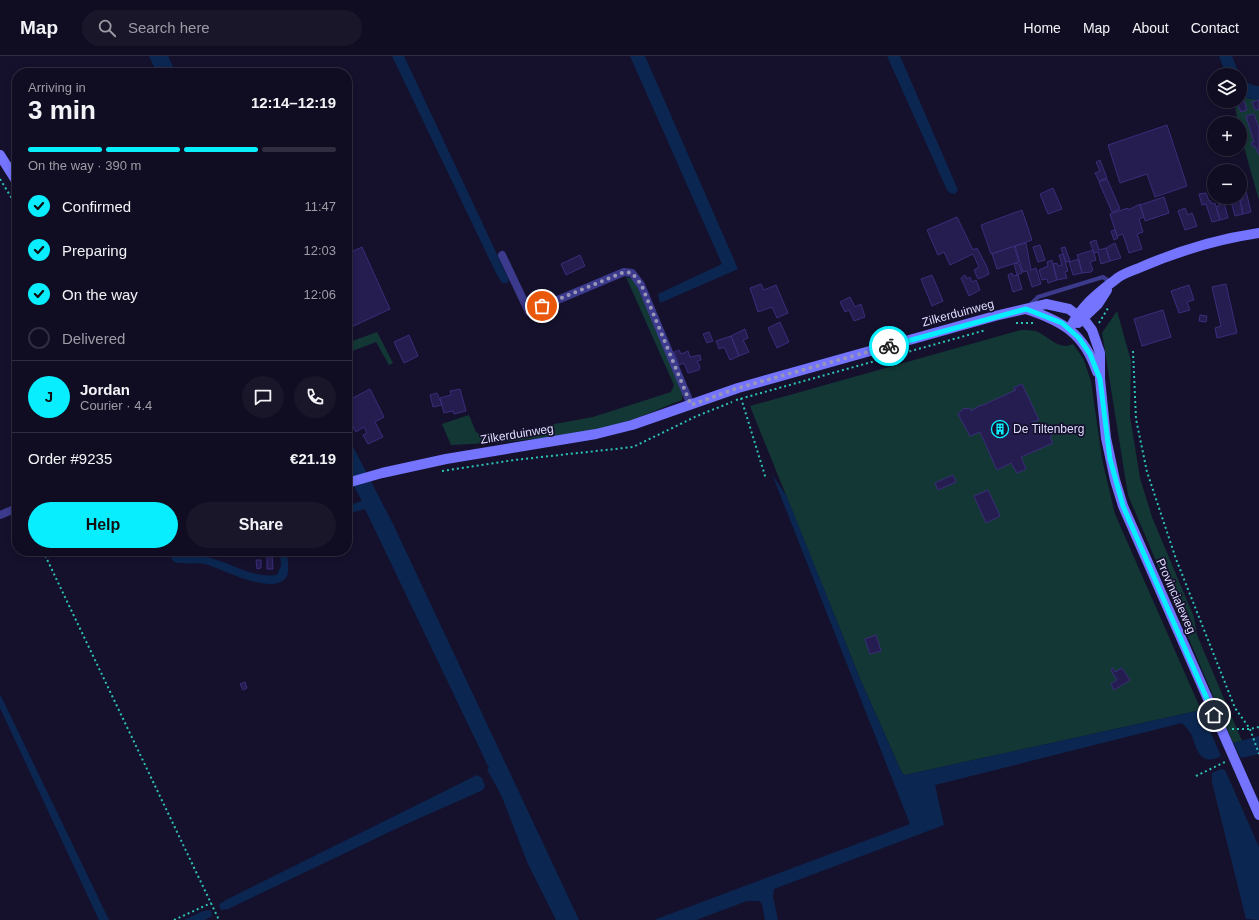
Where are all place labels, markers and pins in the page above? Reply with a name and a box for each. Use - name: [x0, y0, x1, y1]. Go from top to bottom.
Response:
- pin: [525, 289, 559, 323]
- building icon: De Tiltenberg: [990, 419, 1010, 439]
- place label: De Tiltenberg: [1013, 422, 1084, 436]
- pin: [1197, 698, 1231, 732]

